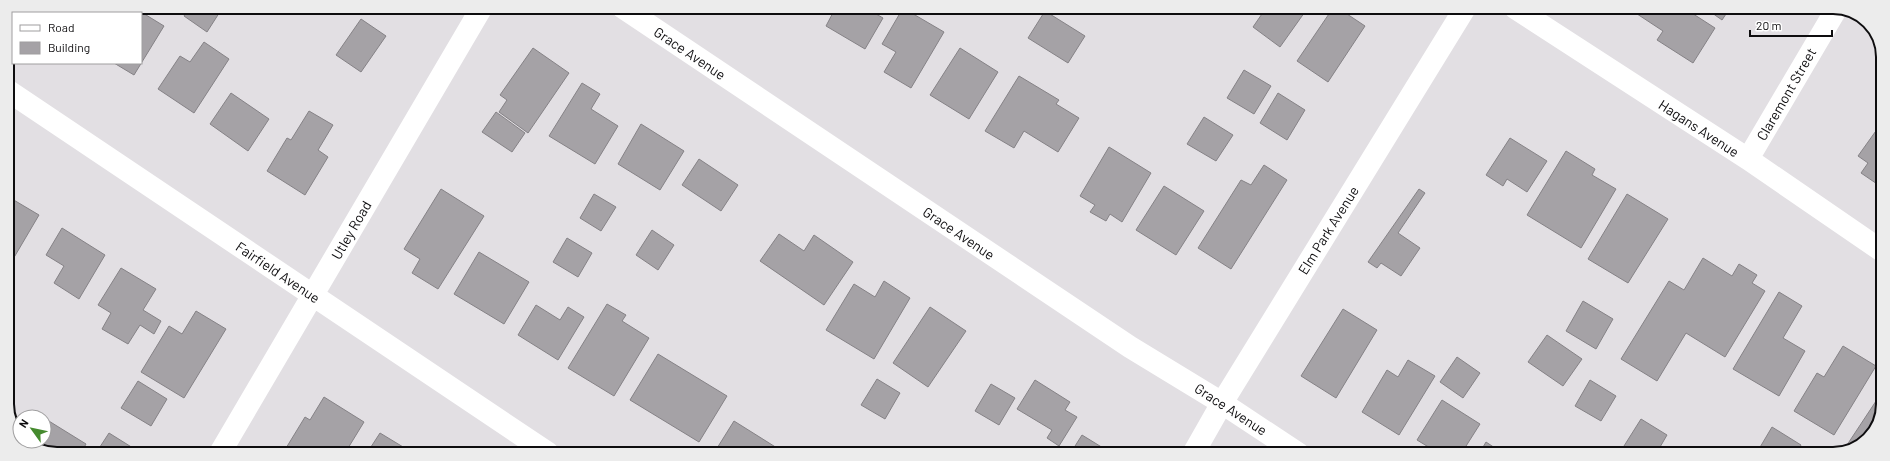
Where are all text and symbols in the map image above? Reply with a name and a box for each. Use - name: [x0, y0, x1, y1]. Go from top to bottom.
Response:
- legend: [12, 12, 142, 64]
- scale bar: [1750, 12, 1832, 38]
- text: 20 m: [1756, 18, 1782, 32]
- text: Road: [48, 20, 75, 34]
- street label: Grace Avenue: [651, 23, 729, 83]
- text: Building: [48, 40, 90, 54]
- street label: Claremont Street: [1753, 45, 1819, 143]
- street label: Hagans Avenue: [1656, 96, 1742, 160]
- street label: Elm Park Avenue: [1294, 183, 1362, 277]
- street label: Utley Road: [327, 198, 375, 262]
- street label: Grace Avenue: [920, 203, 998, 263]
- street label: Fairfield Avenue: [233, 238, 323, 306]
- street label: Grace Avenue: [1192, 379, 1270, 439]
- north arrow: [12, 409, 52, 449]
- text: N: [16, 417, 31, 430]

